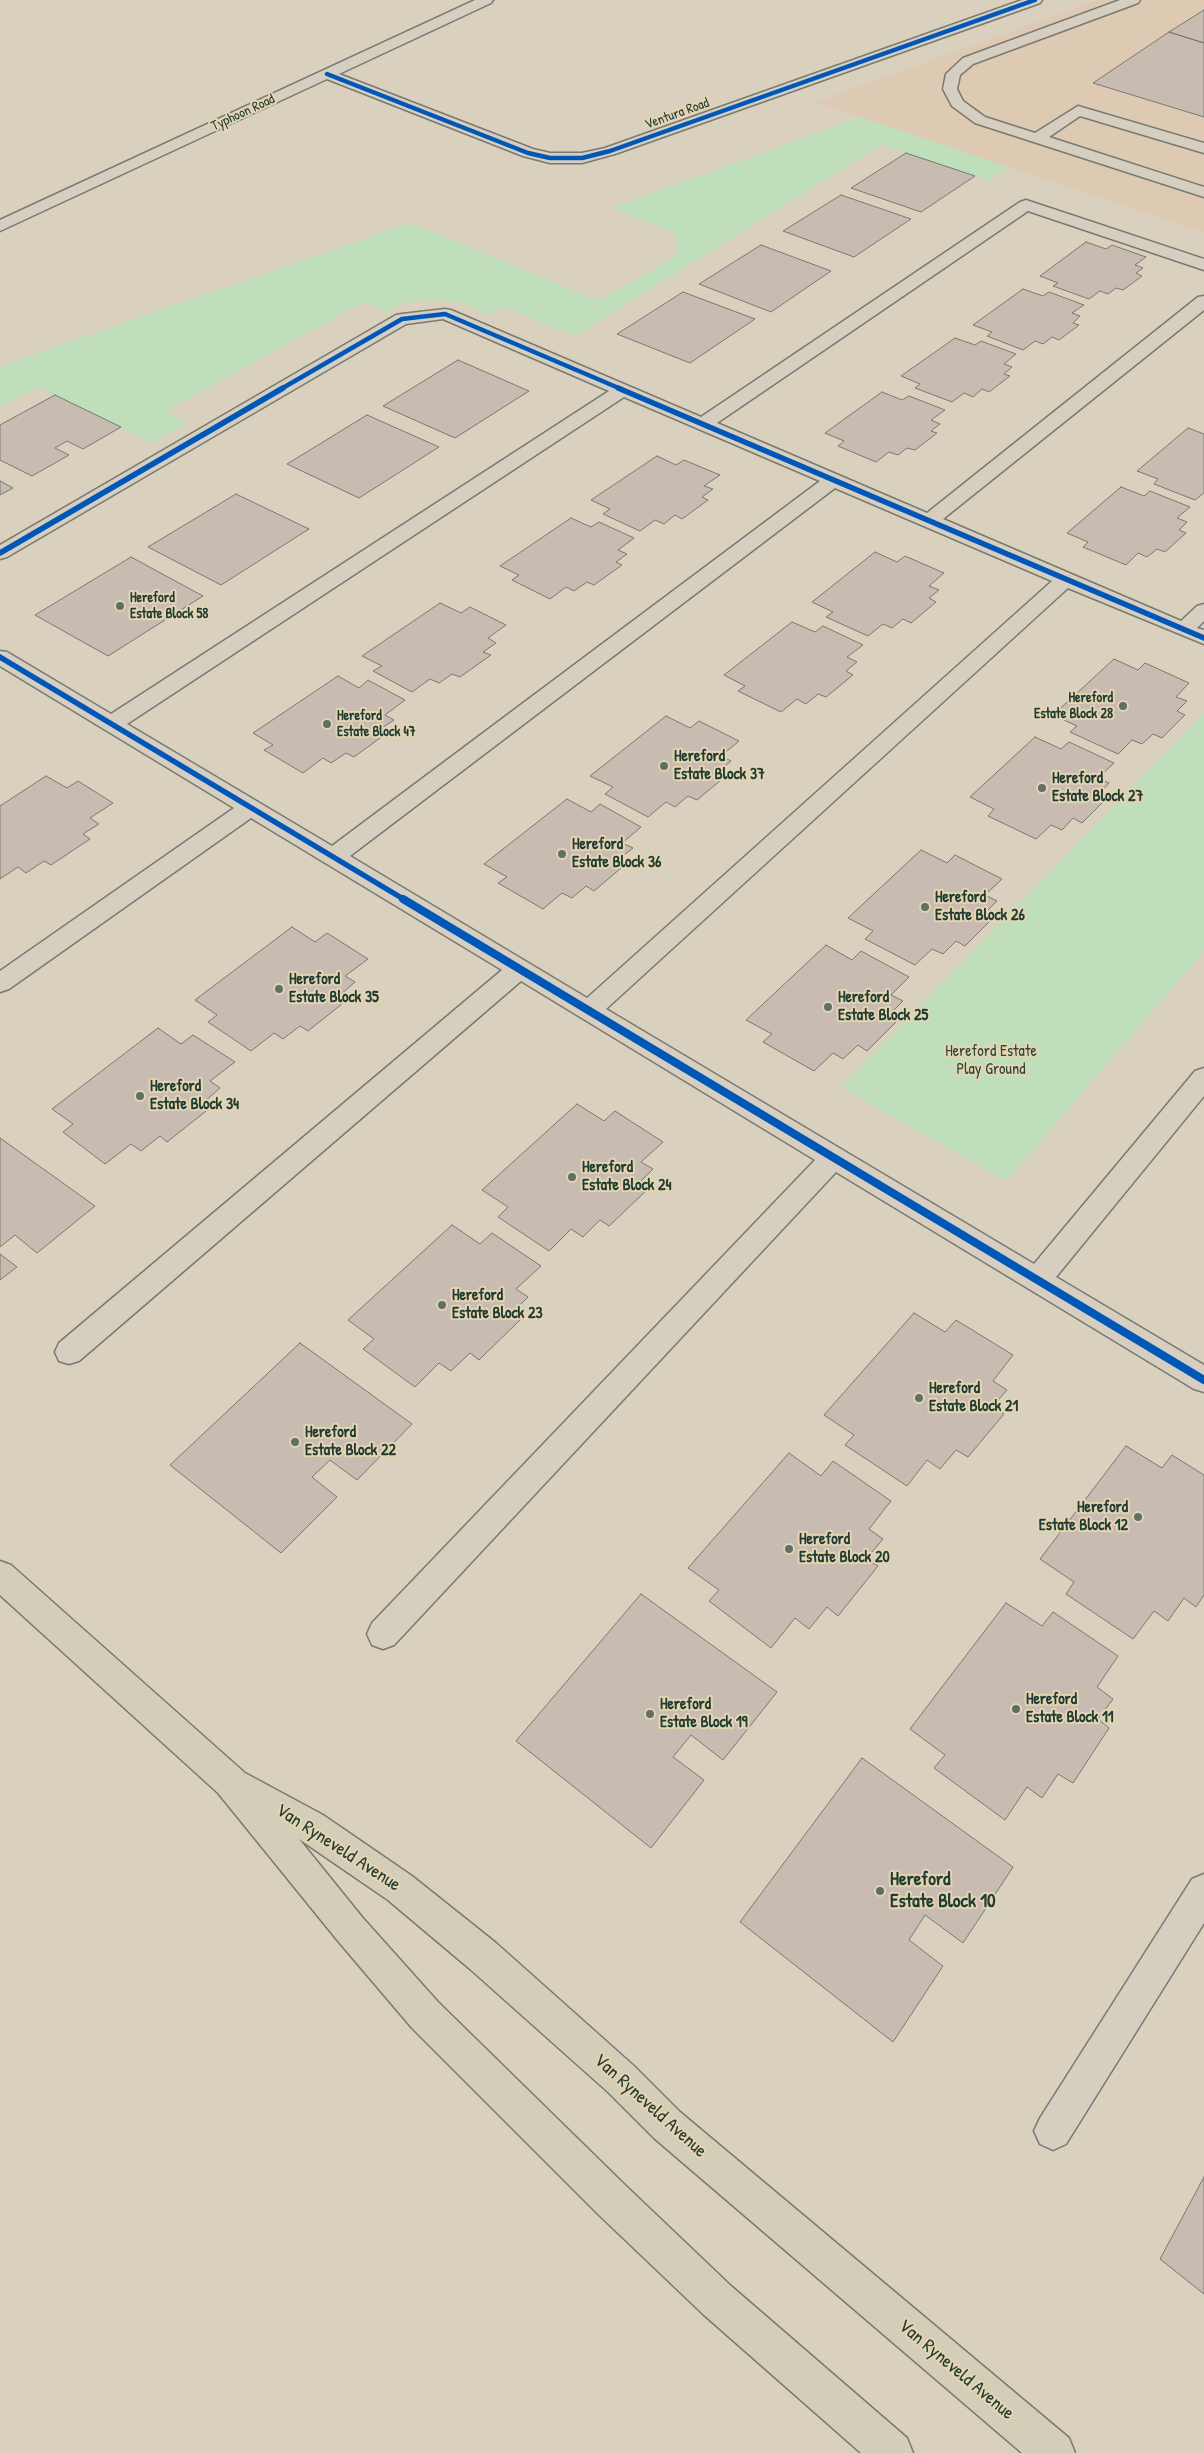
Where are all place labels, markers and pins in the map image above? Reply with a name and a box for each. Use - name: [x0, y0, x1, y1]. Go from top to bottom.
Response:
- place label: Hereford Estate Block 58: [130, 590, 208, 622]
- marker: Hereford Estate Block 58: [114, 600, 126, 612]
- place label: Hereford Estate Block 28: [1034, 690, 1113, 722]
- marker: Hereford Estate Block 28: [1117, 700, 1129, 712]
- place label: Hereford Estate Block 47: [337, 708, 416, 740]
- marker: Hereford Estate Block 47: [321, 718, 333, 730]
- place label: Hereford Estate Block 37: [674, 747, 765, 785]
- marker: Hereford Estate Block 37: [658, 760, 670, 772]
- place label: Hereford Estate Block 27: [1052, 769, 1143, 807]
- marker: Hereford Estate Block 27: [1036, 782, 1048, 794]
- place label: Hereford Estate Block 36: [572, 835, 661, 873]
- marker: Hereford Estate Block 36: [556, 848, 568, 860]
- place label: Hereford Estate Block 26: [935, 888, 1025, 926]
- marker: Hereford Estate Block 26: [919, 901, 931, 913]
- place label: Hereford Estate Block 35: [289, 970, 379, 1008]
- marker: Hereford Estate Block 35: [273, 983, 285, 995]
- place label: Hereford Estate Block 25: [838, 988, 928, 1026]
- marker: Hereford Estate Block 25: [822, 1001, 834, 1013]
- place label: Hereford Estate Block 34: [150, 1077, 239, 1115]
- marker: Hereford Estate Block 34: [134, 1090, 146, 1102]
- place label: Hereford Estate Block 24: [582, 1158, 671, 1196]
- marker: Hereford Estate Block 24: [566, 1171, 578, 1183]
- place label: Hereford Estate Block 23: [452, 1286, 543, 1324]
- marker: Hereford Estate Block 23: [436, 1299, 448, 1311]
- place label: Hereford Estate Block 21: [929, 1379, 1018, 1417]
- marker: Hereford Estate Block 21: [913, 1392, 925, 1404]
- place label: Hereford Estate Block 22: [305, 1423, 396, 1461]
- marker: Hereford Estate Block 22: [289, 1436, 301, 1448]
- place label: Hereford Estate Block 12: [1039, 1498, 1128, 1536]
- marker: Hereford Estate Block 12: [1132, 1511, 1144, 1523]
- place label: Hereford Estate Block 20: [799, 1530, 890, 1568]
- marker: Hereford Estate Block 20: [783, 1543, 795, 1555]
- place label: Hereford Estate Block 11: [1026, 1690, 1114, 1728]
- place label: Hereford Estate Block 19: [660, 1695, 748, 1733]
- marker: Hereford Estate Block 11: [1010, 1703, 1022, 1715]
- marker: Hereford Estate Block 19: [644, 1708, 656, 1720]
- place label: Hereford Estate Block 10: [890, 1869, 996, 1913]
- marker: Hereford Estate Block 10: [874, 1885, 886, 1897]

